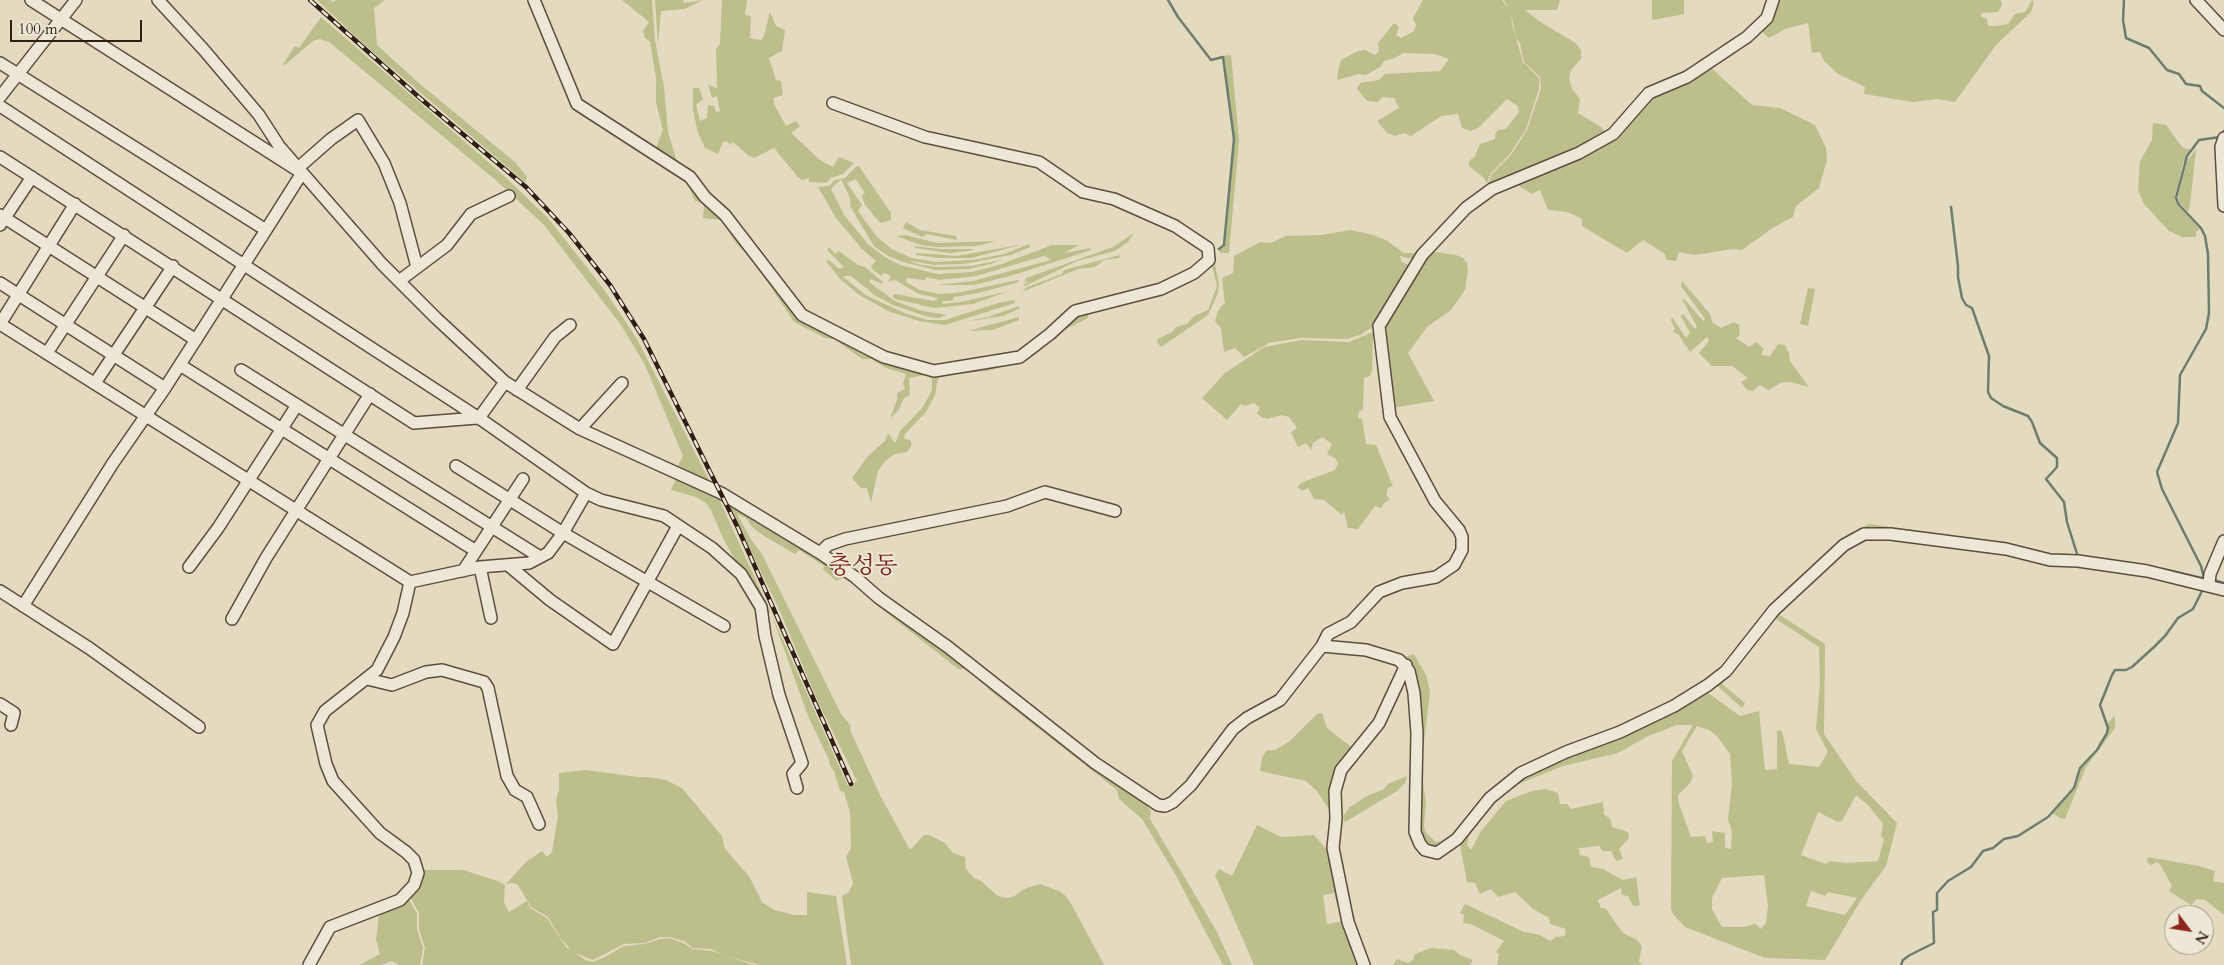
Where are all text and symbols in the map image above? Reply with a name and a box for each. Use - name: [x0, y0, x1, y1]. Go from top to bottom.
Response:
- scale bar: [12, 10, 145, 42]
- text: 100 m: [18, 19, 58, 39]
- district label: 충성동: [828, 553, 898, 581]
- north arrow: [2164, 905, 2214, 955]
- text: N: [2190, 927, 2213, 948]

